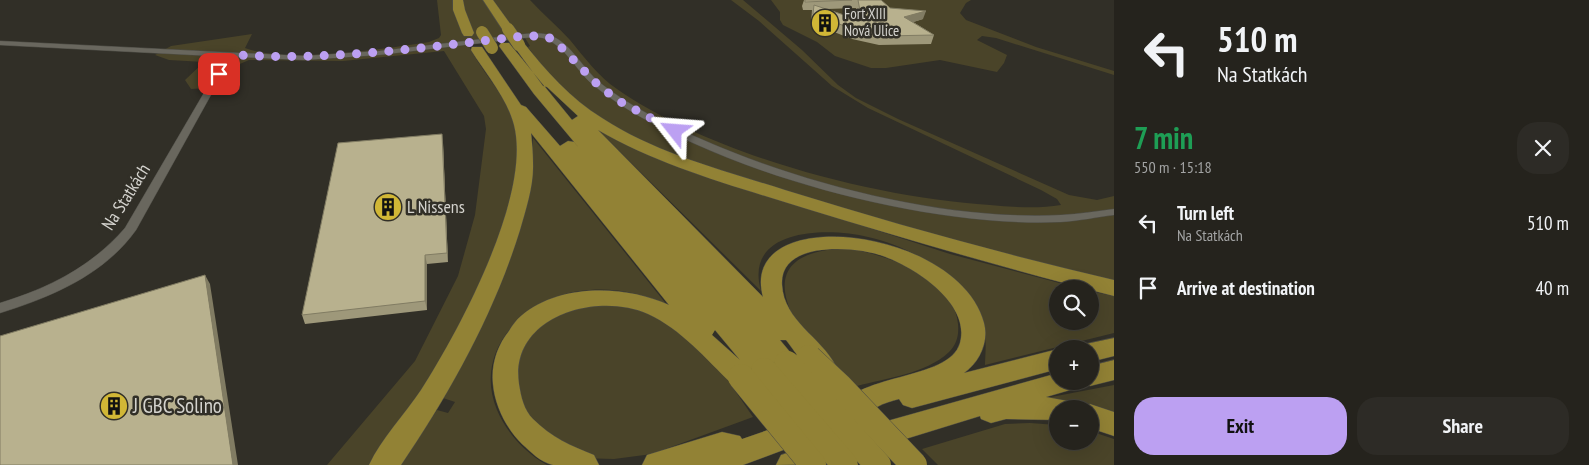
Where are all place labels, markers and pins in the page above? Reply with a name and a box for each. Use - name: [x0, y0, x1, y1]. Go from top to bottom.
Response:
- place label: Fort XIII Nová Ulice: [844, 4, 899, 40]
- building icon: Fort XIII Nová Ulice: [810, 8, 840, 38]
- pin: [198, 53, 240, 95]
- building icon: L Nissens: [373, 192, 403, 222]
- place label: L Nissens: [407, 195, 465, 218]
- building icon: J GBC Solino: [99, 391, 129, 421]
- place label: J GBC Solino: [132, 392, 222, 419]

